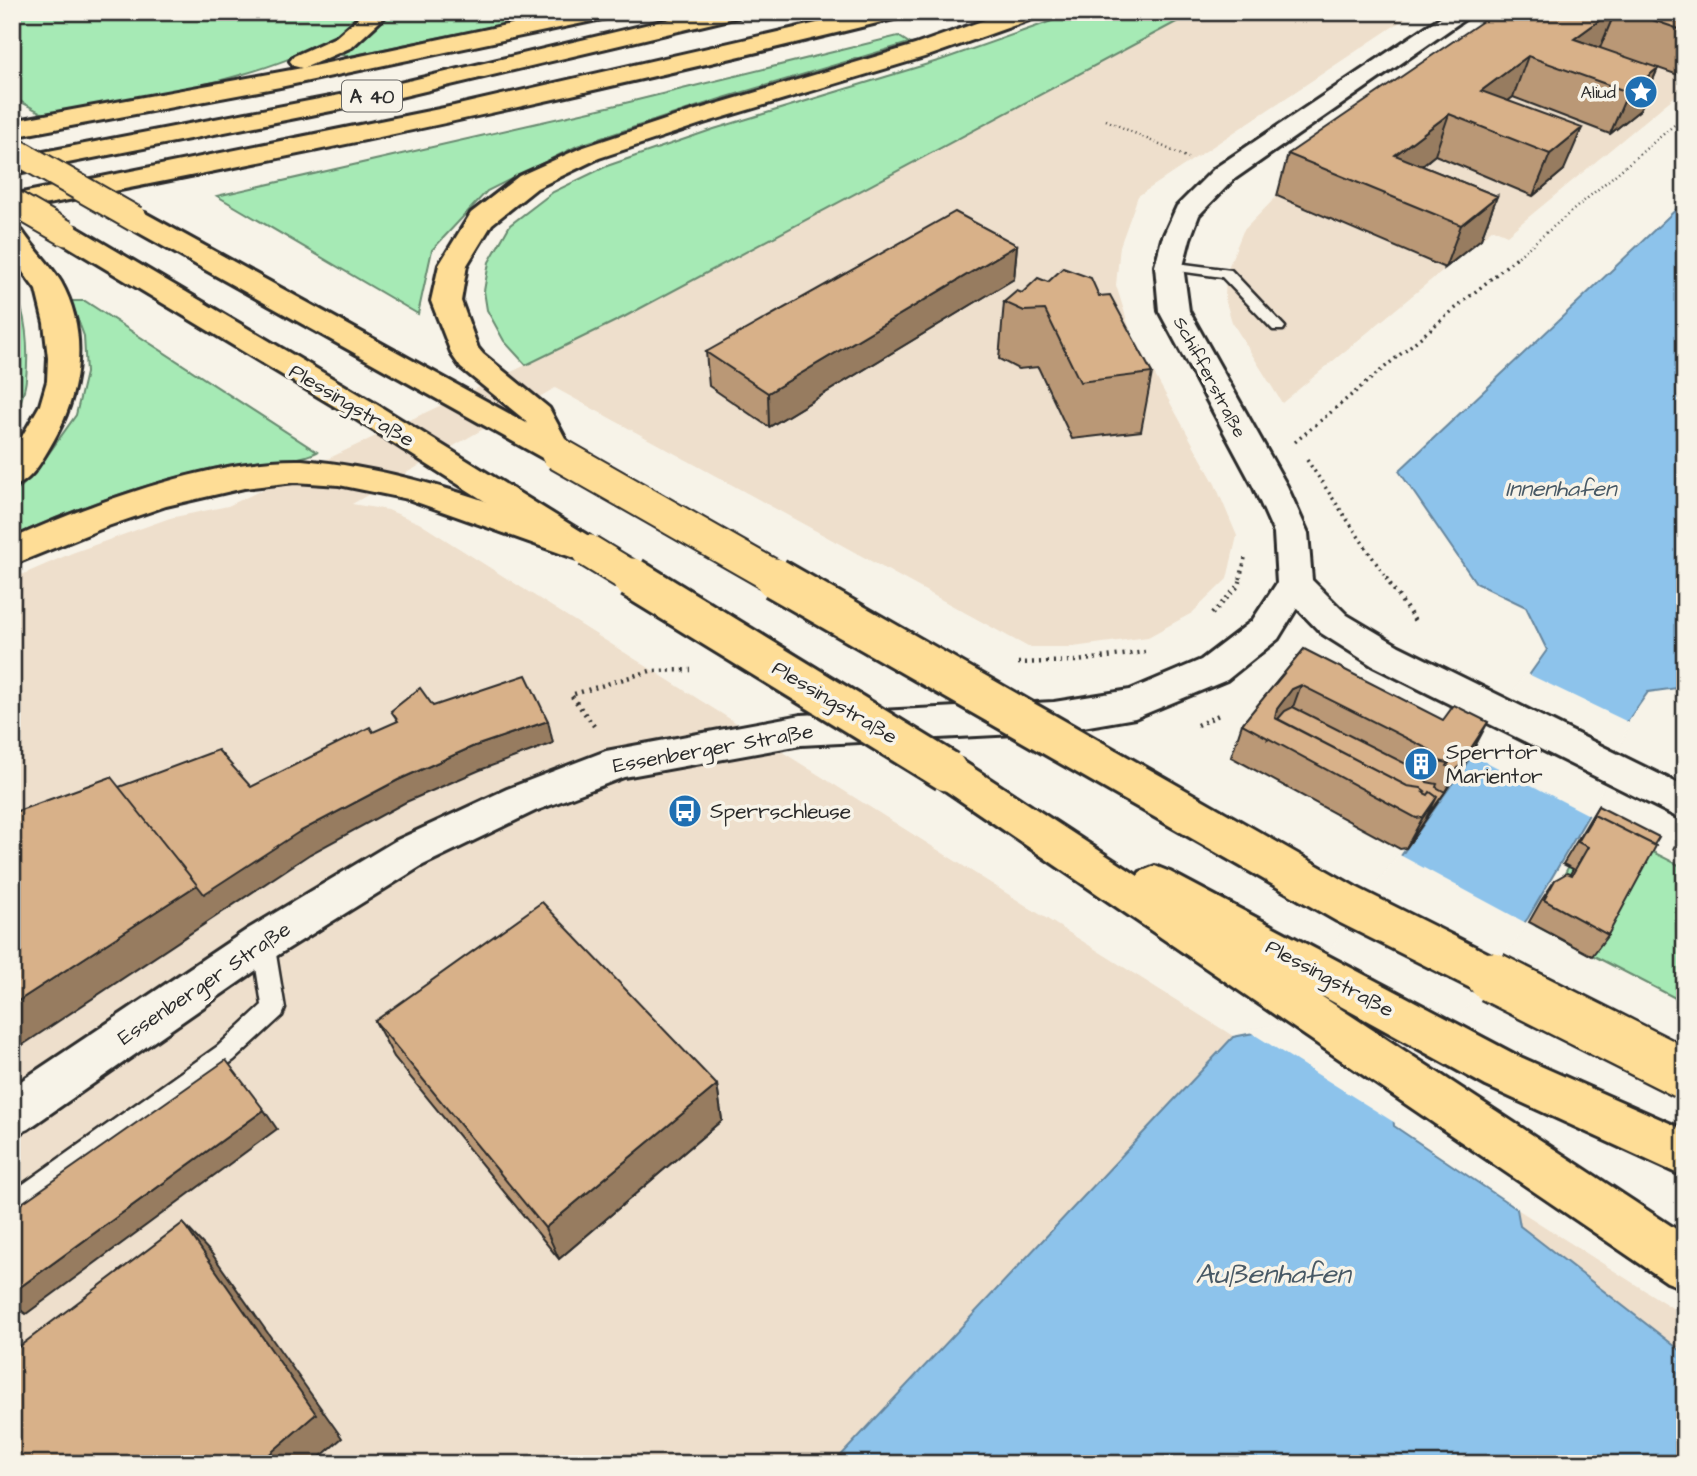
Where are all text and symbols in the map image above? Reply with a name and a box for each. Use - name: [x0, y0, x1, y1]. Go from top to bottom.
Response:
- place icon: Aliud: [1622, 73, 1660, 111]
- road number: A 40: [342, 80, 402, 111]
- place label: Aliud: [1581, 80, 1616, 105]
- street label: Schifferstraße: [1167, 312, 1252, 442]
- street label: Plessingstraße: [283, 357, 420, 456]
- water label: Innenhafen: [1505, 473, 1619, 505]
- street label: Plessingstraße: [766, 654, 903, 753]
- street label: Essenberger Straße: [611, 717, 816, 782]
- place label: Sperrtor Marientor: [1446, 738, 1543, 791]
- building icon: Sperrtor Marientor: [1402, 745, 1440, 783]
- bus stop icon: Sperrschleuse: [666, 792, 704, 830]
- place label: Sperrschleuse: [710, 797, 851, 827]
- street label: Essenberger Straße: [112, 915, 298, 1054]
- street label: Plessingstraße: [1260, 932, 1399, 1026]
- water label: Außenhafen: [1195, 1255, 1353, 1294]

